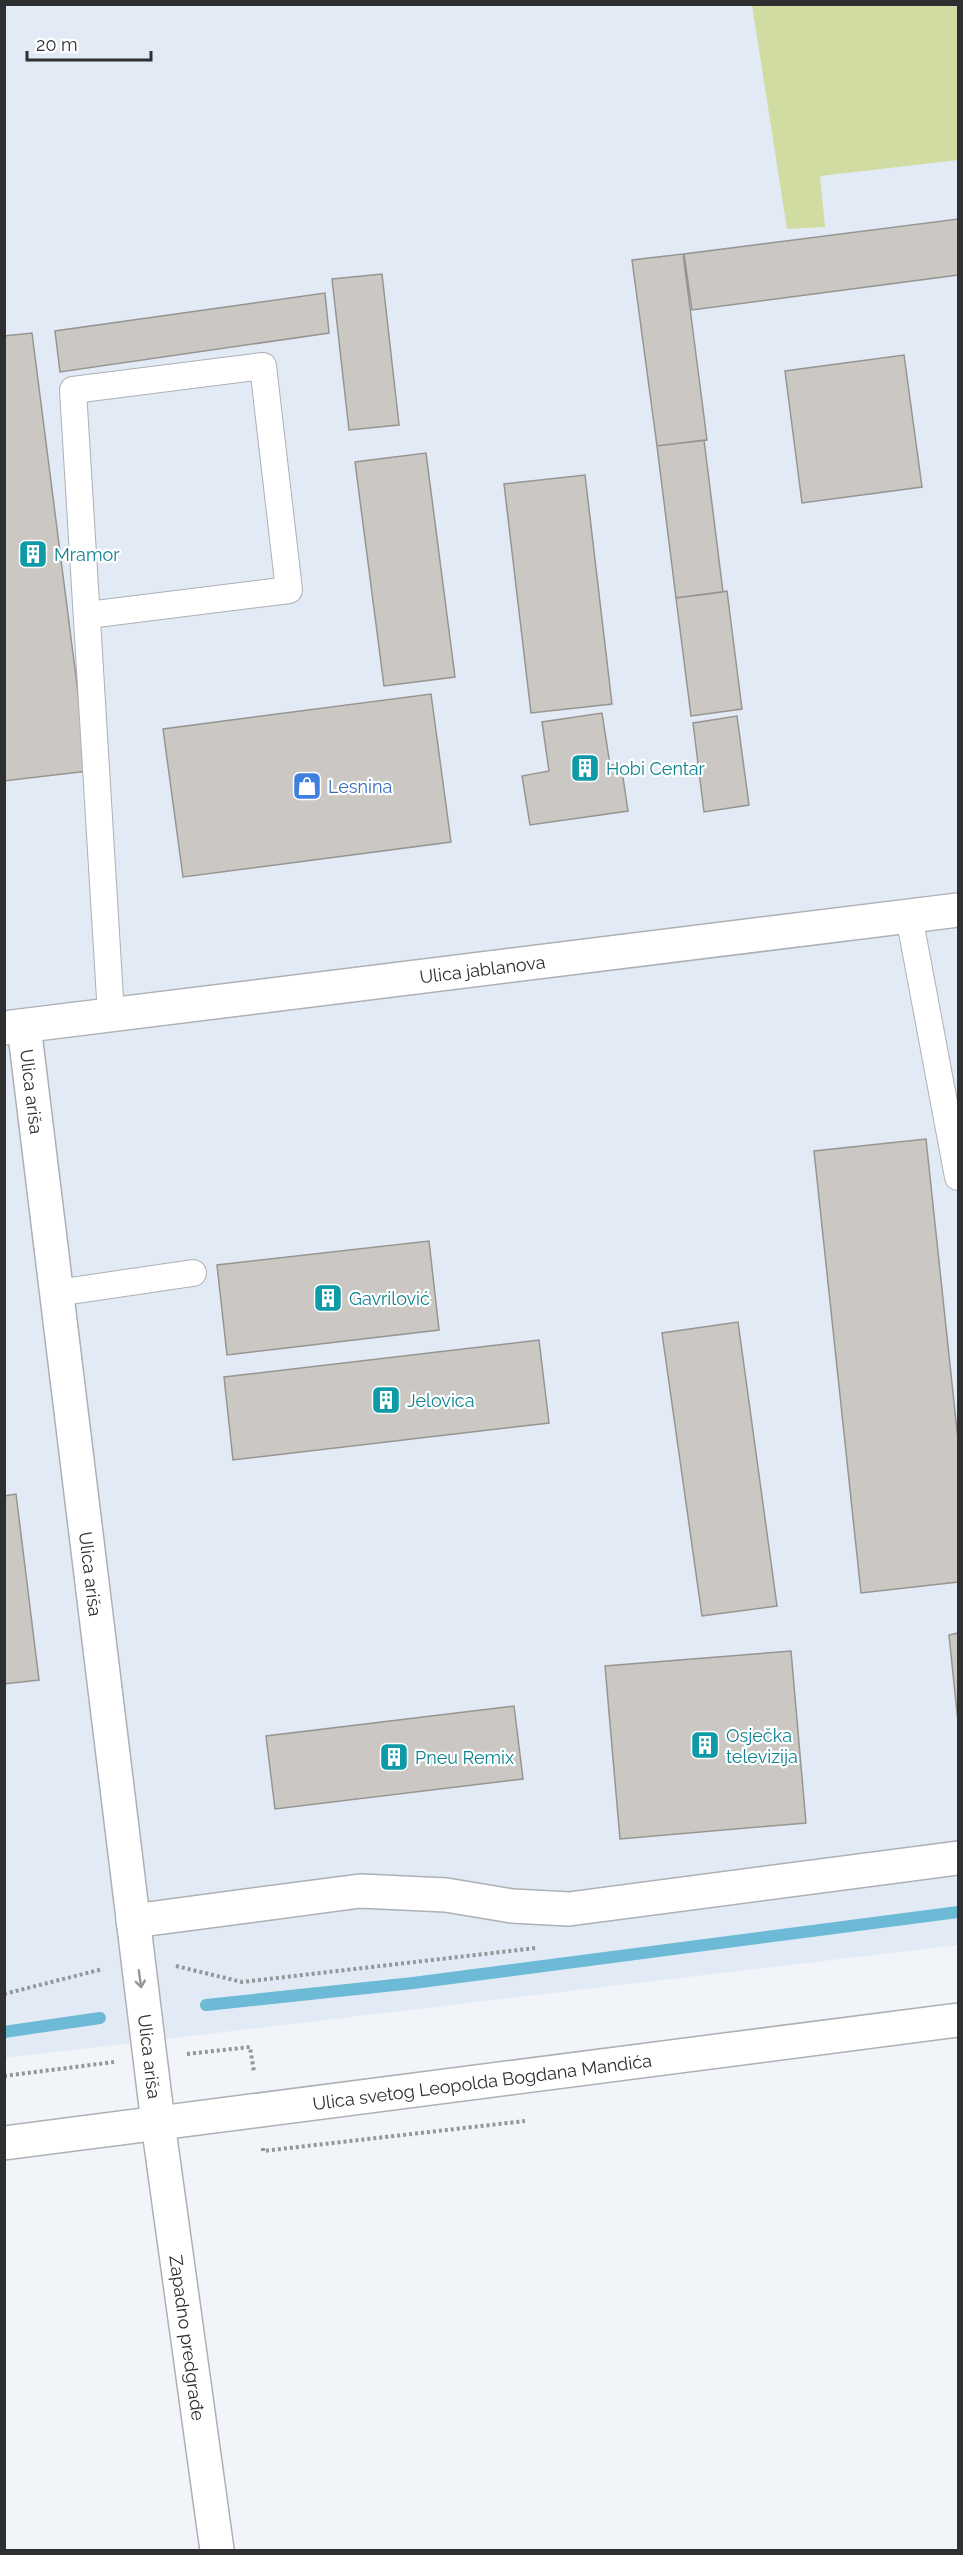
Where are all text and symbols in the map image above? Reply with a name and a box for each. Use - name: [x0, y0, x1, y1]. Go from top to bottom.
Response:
- scale bar: [27, 24, 152, 62]
- text: 20 m: [36, 34, 78, 55]
- building icon: Mramor: [17, 538, 49, 570]
- place label: Mramor: [54, 544, 120, 565]
- building icon: Hobi Centar: [569, 752, 601, 784]
- place label: Hobi Centar: [606, 758, 706, 779]
- shop icon: Lesnina: [291, 770, 323, 802]
- place label: Lesnina: [328, 776, 392, 797]
- street label: Ulica jablanova: [418, 951, 546, 987]
- street label: Ulica ariša: [16, 1048, 48, 1135]
- building icon: Gavrilović: [312, 1282, 344, 1314]
- place label: Gavrilović: [349, 1288, 430, 1309]
- building icon: Jelovica: [370, 1384, 402, 1416]
- place label: Jelovica: [407, 1390, 475, 1411]
- street label: Ulica ariša: [75, 1530, 107, 1617]
- place label: Osječka televizija: [726, 1725, 798, 1767]
- building icon: Osječka televizija: [689, 1729, 721, 1761]
- building icon: Pneu Remix: [378, 1741, 410, 1773]
- place label: Pneu Remix: [415, 1747, 514, 1768]
- one-way arrow: [134, 1969, 145, 1989]
- street label: Ulica ariša: [134, 2013, 165, 2100]
- street label: Ulica svetog Leopolda Bogdana Mandića: [311, 2049, 653, 2114]
- street label: Zapadno predgrađe: [166, 2254, 210, 2422]

